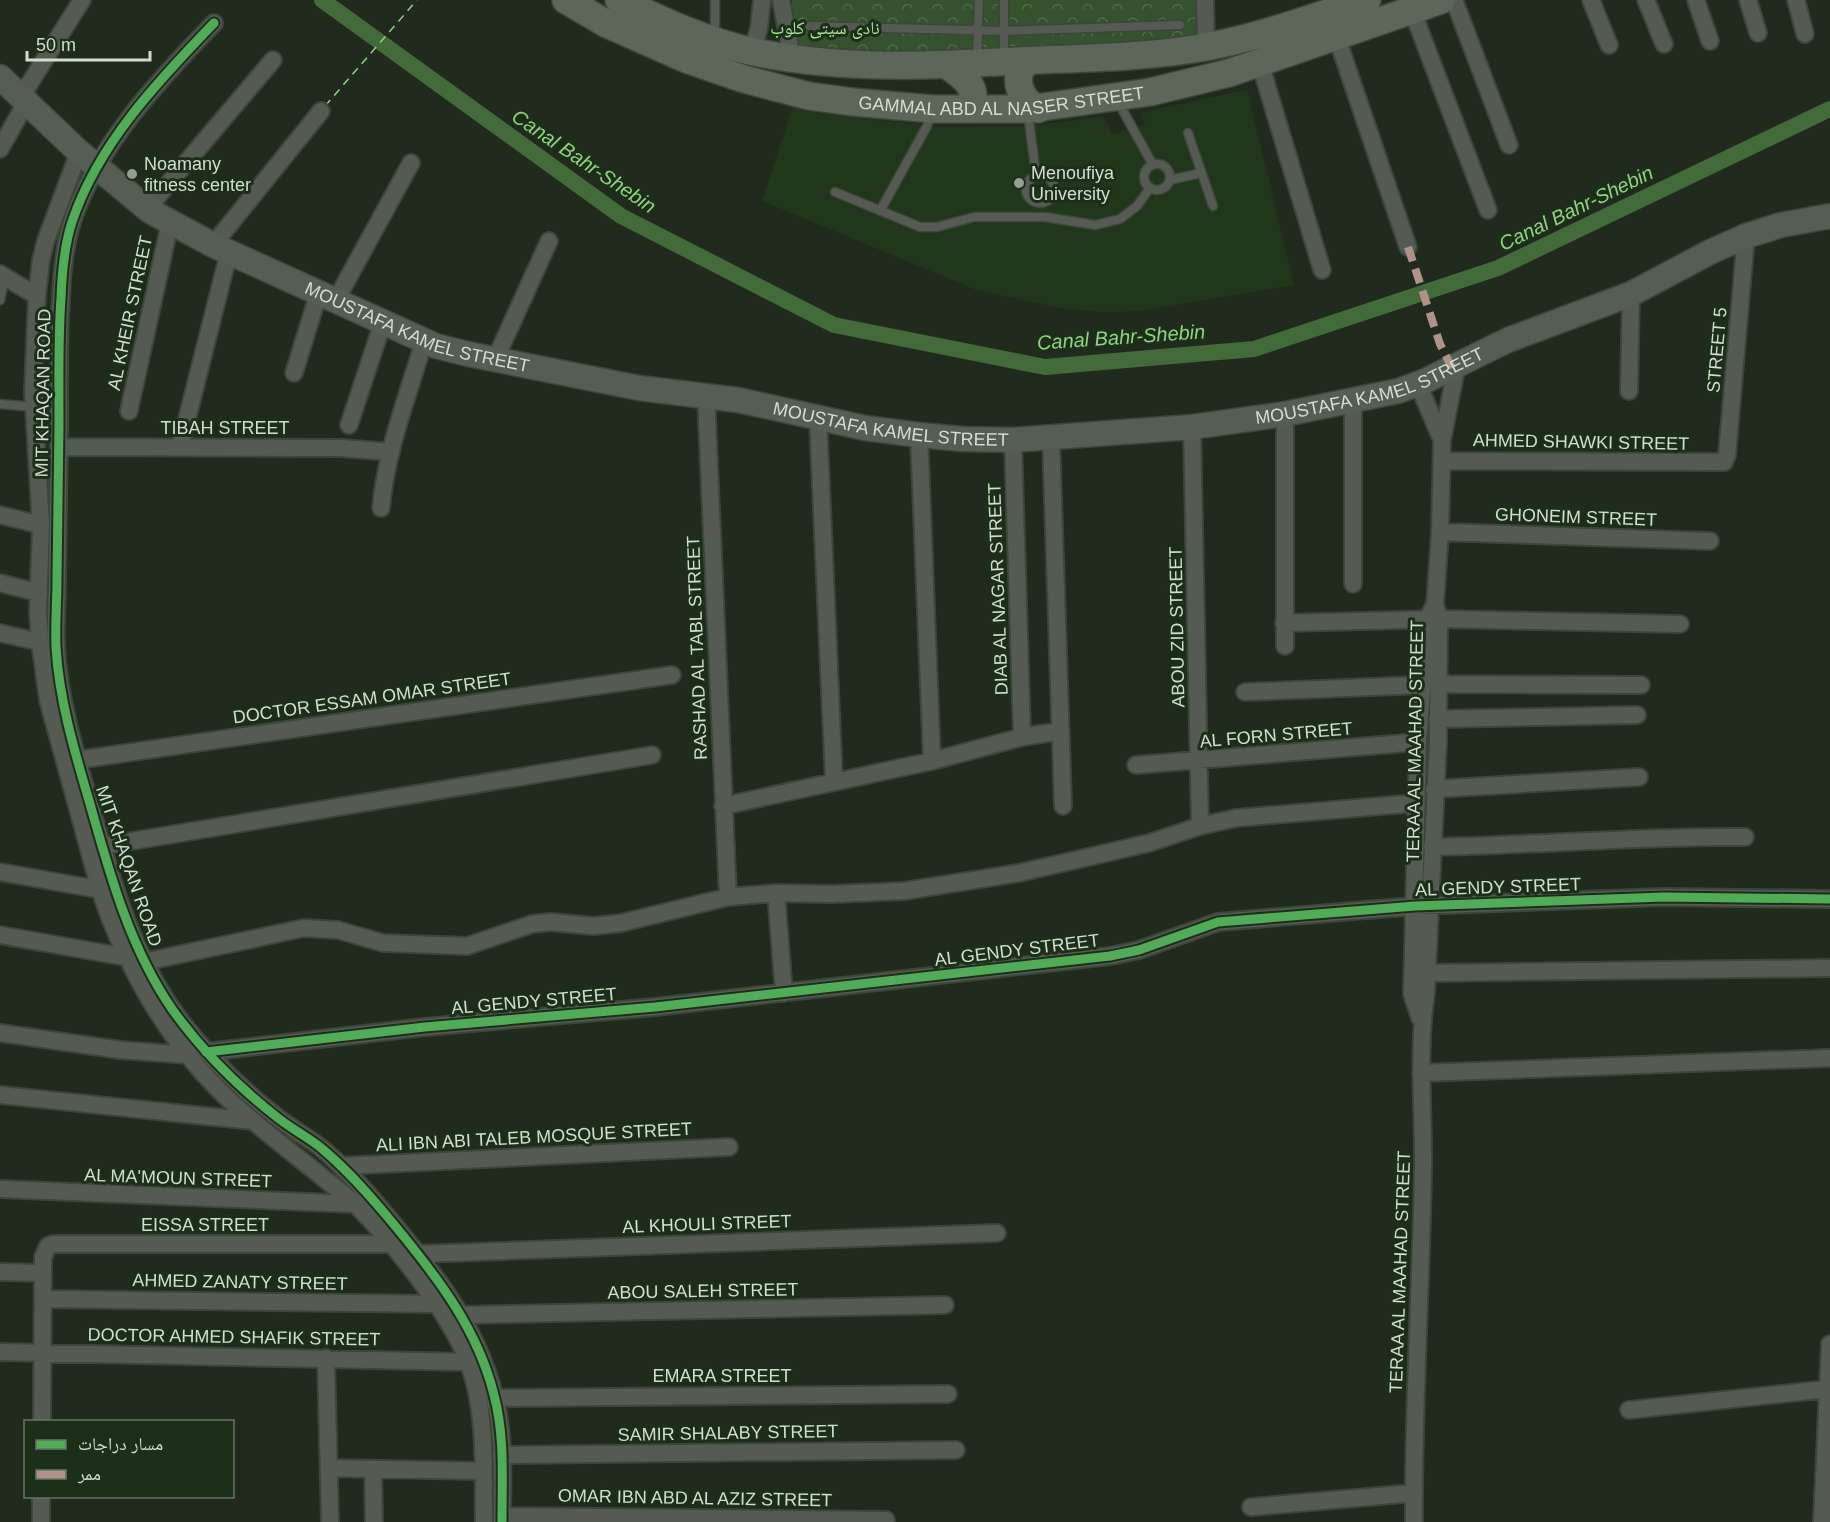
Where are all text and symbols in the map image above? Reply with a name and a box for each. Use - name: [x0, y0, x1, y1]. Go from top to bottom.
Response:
- park label: نادى سيتى كلوب: [770, 18, 880, 39]
- scale bar: [27, 24, 150, 62]
- text: 50 m: [36, 35, 76, 55]
- street label: GAMMAL ABD AL NASER STREET: [858, 83, 1146, 119]
- water label: Canal Bahr-Shebin: [508, 105, 660, 217]
- place label: Noamany fitness center: [144, 154, 251, 195]
- water label: Canal Bahr-Shebin: [1495, 161, 1657, 255]
- place label: Menoufiya University: [1031, 163, 1115, 204]
- marker: Noamany fitness center: [125, 167, 139, 181]
- marker: Menoufiya University: [1012, 176, 1026, 190]
- street label: AL KHEIR STREET: [104, 234, 156, 392]
- street label: MOUSTAFA KAMEL STREET: [302, 278, 531, 376]
- street label: STREET 5: [1703, 306, 1731, 394]
- street label: MIT KHAQAN ROAD: [32, 308, 54, 478]
- water label: Canal Bahr-Shebin: [1036, 320, 1206, 354]
- street label: MOUSTAFA KAMEL STREET: [1254, 344, 1487, 428]
- street label: MOUSTAFA KAMEL STREET: [771, 398, 1009, 450]
- street label: TIBAH STREET: [160, 418, 290, 438]
- street label: AHMED SHAWKI STREET: [1473, 430, 1689, 454]
- street label: DIAB AL NAGAR STREET: [984, 483, 1012, 695]
- street label: GHONEIM STREET: [1495, 504, 1657, 530]
- street label: RASHAD AL TABL STREET: [683, 536, 711, 760]
- street label: ABOU ZID STREET: [1166, 546, 1188, 708]
- street label: TERAA AL MAAHAD STREET: [1403, 620, 1427, 862]
- street label: DOCTOR ESSAM OMAR STREET: [232, 669, 512, 727]
- street label: AL FORN STREET: [1199, 718, 1353, 752]
- street label: MIT KHAQAN ROAD: [92, 783, 166, 949]
- street label: AL GENDY STREET: [1415, 874, 1581, 900]
- street label: AL GENDY STREET: [933, 930, 1101, 970]
- street label: AL GENDY STREET: [450, 984, 618, 1018]
- street label: ALI IBN ABI TALEB MOSQUE STREET: [375, 1119, 693, 1155]
- street label: TERAA AL MAAHAD STREET: [1386, 1151, 1414, 1393]
- street label: AL MA'MOUN STREET: [84, 1165, 272, 1191]
- street label: AL KHOULI STREET: [622, 1211, 792, 1237]
- street label: EISSA STREET: [141, 1215, 269, 1235]
- street label: AHMED ZANATY STREET: [132, 1270, 348, 1294]
- street label: ABOU SALEH STREET: [607, 1279, 799, 1303]
- street label: DOCTOR AHMED SHAFIK STREET: [87, 1324, 381, 1350]
- street label: EMARA STREET: [652, 1366, 792, 1386]
- legend: [24, 1420, 234, 1498]
- street label: SAMIR SHALABY STREET: [617, 1421, 839, 1445]
- text: مسار دراجات: [78, 1434, 163, 1454]
- text: ممر: [77, 1464, 101, 1484]
- street label: OMAR IBN ABD AL AZIZ STREET: [558, 1486, 832, 1510]

